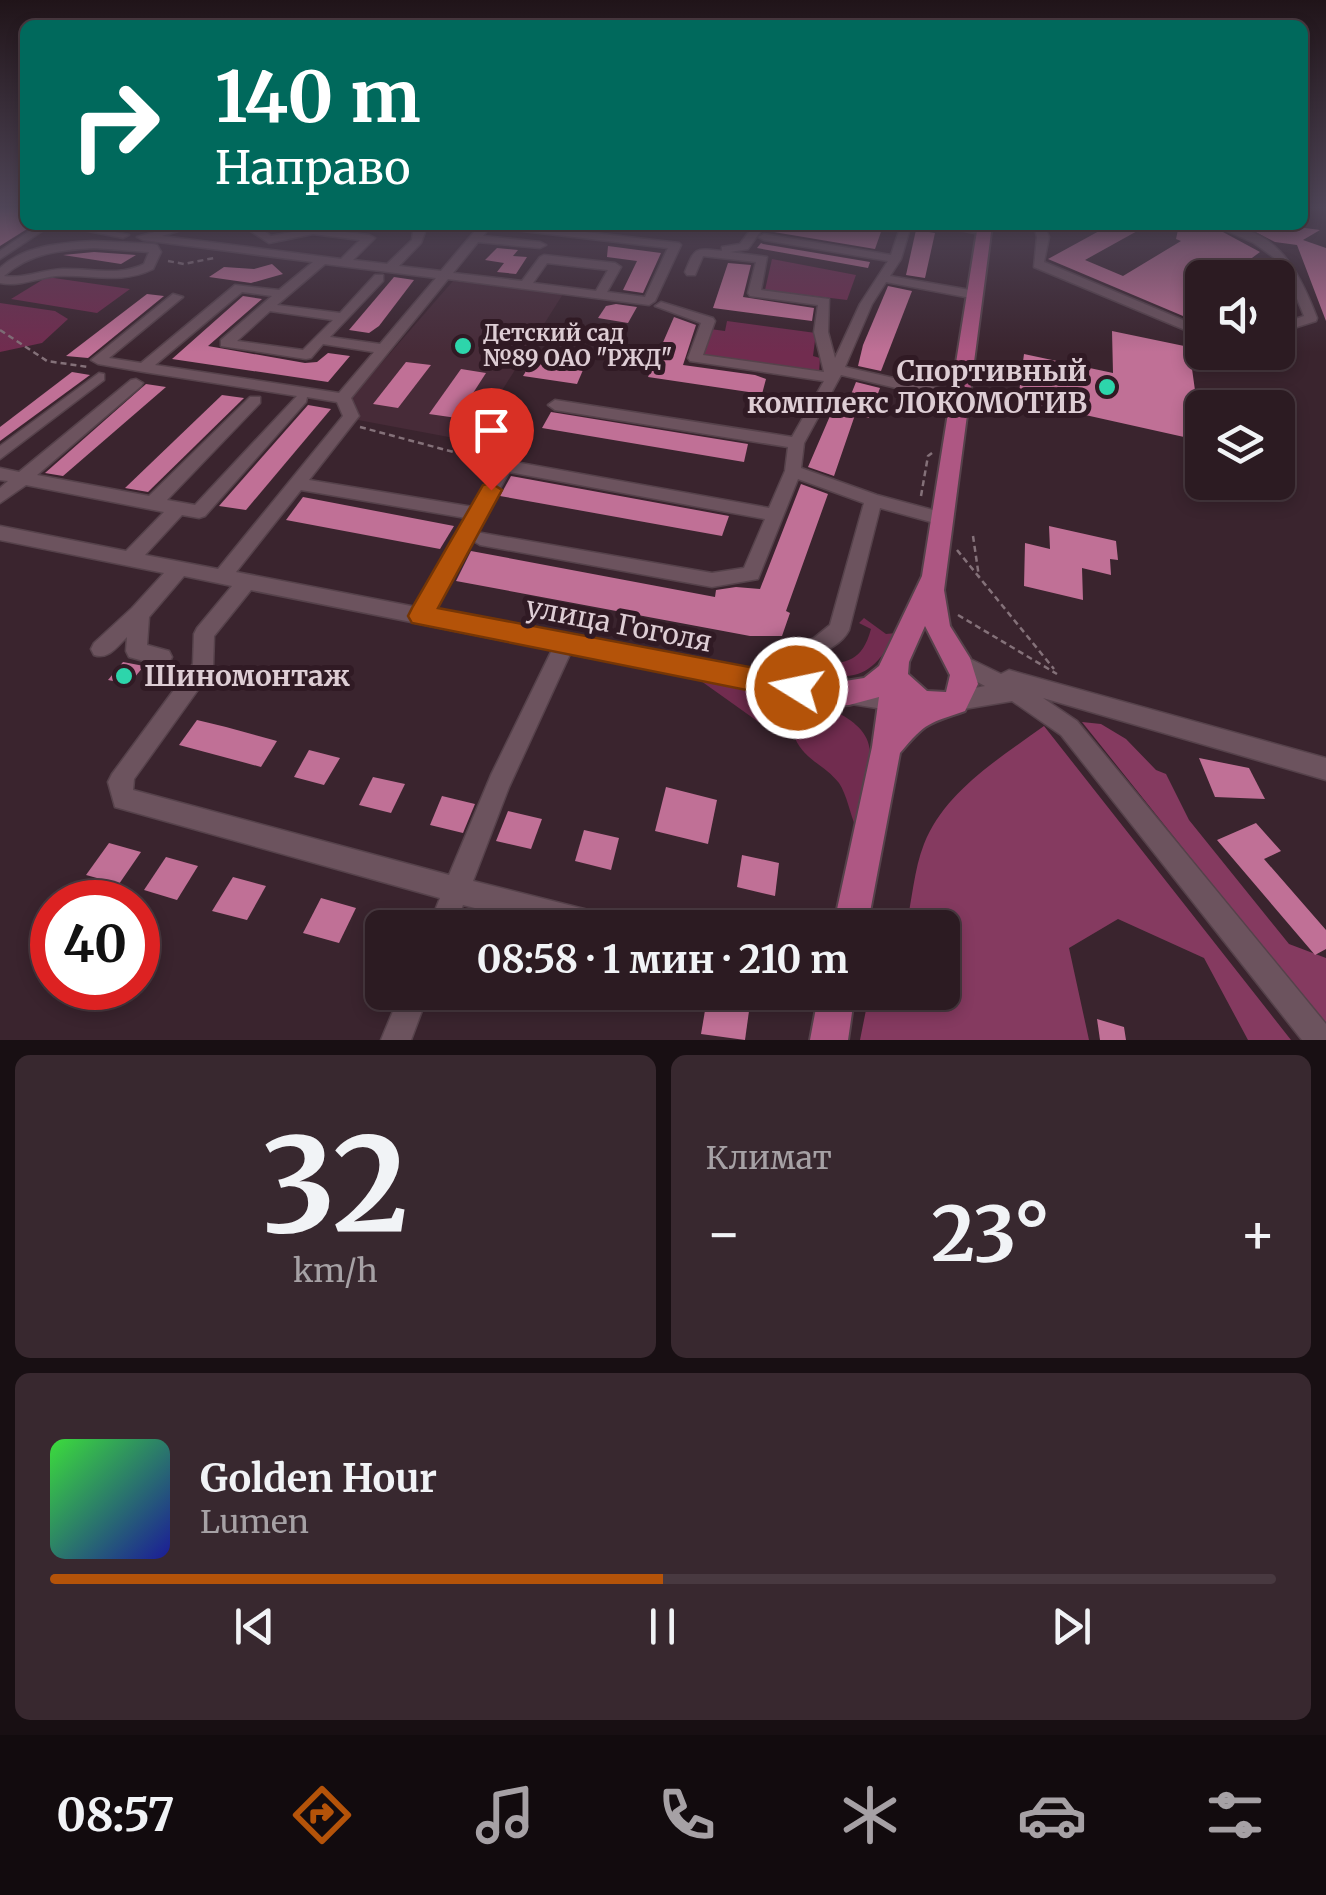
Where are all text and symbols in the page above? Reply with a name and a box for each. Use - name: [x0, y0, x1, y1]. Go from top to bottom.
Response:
- text: 140 m: [215, 53, 421, 141]
- icon: right: [50, 60, 180, 190]
- text: Направо: [215, 140, 411, 196]
- map controls: [1185, 260, 1295, 500]
- button: sound: [1185, 260, 1295, 370]
- place label: Детский сад №89 ОАО "РЖД": [483, 319, 672, 372]
- marker: Детский сад №89 ОАО "РЖД": [452, 335, 474, 357]
- place label: Спортивный комплекс ЛОКОМОТИВ: [747, 353, 1087, 421]
- marker: Спортивный комплекс ЛОКОМОТИВ: [1096, 376, 1118, 398]
- pin: [449, 388, 534, 491]
- button: layers: [1185, 390, 1295, 500]
- icon: arrive: [464, 403, 519, 458]
- street label: улица Гоголя: [523, 588, 715, 660]
- position arrow: [745, 636, 849, 740]
- place label: Шиномонтаж: [144, 658, 351, 694]
- marker: Шиномонтаж: [113, 665, 135, 687]
- speed limit sign: 40: [30, 880, 160, 1010]
- text: 08:58 · 1 мин · 210 m: [476, 936, 849, 983]
- text: 32: [262, 1104, 409, 1267]
- text: Климат: [706, 1138, 832, 1178]
- text: 23°: [931, 1187, 1050, 1281]
- text: −: [706, 1199, 742, 1268]
- text: +: [1239, 1199, 1276, 1268]
- text: km/h: [293, 1251, 378, 1291]
- text: Golden Hour: [200, 1455, 437, 1502]
- text: Lumen: [200, 1502, 309, 1542]
- icon: previous: [227, 1599, 282, 1654]
- icon: pause: [635, 1599, 690, 1654]
- icon: next: [1044, 1599, 1099, 1654]
- icon: directions: [287, 1780, 357, 1850]
- icon: music: [470, 1780, 540, 1850]
- icon: phone: [652, 1780, 722, 1850]
- icon: climate: [835, 1780, 905, 1850]
- icon: car: [1017, 1780, 1087, 1850]
- icon: filters: [1200, 1780, 1270, 1850]
- text: 08:57: [56, 1787, 175, 1843]

